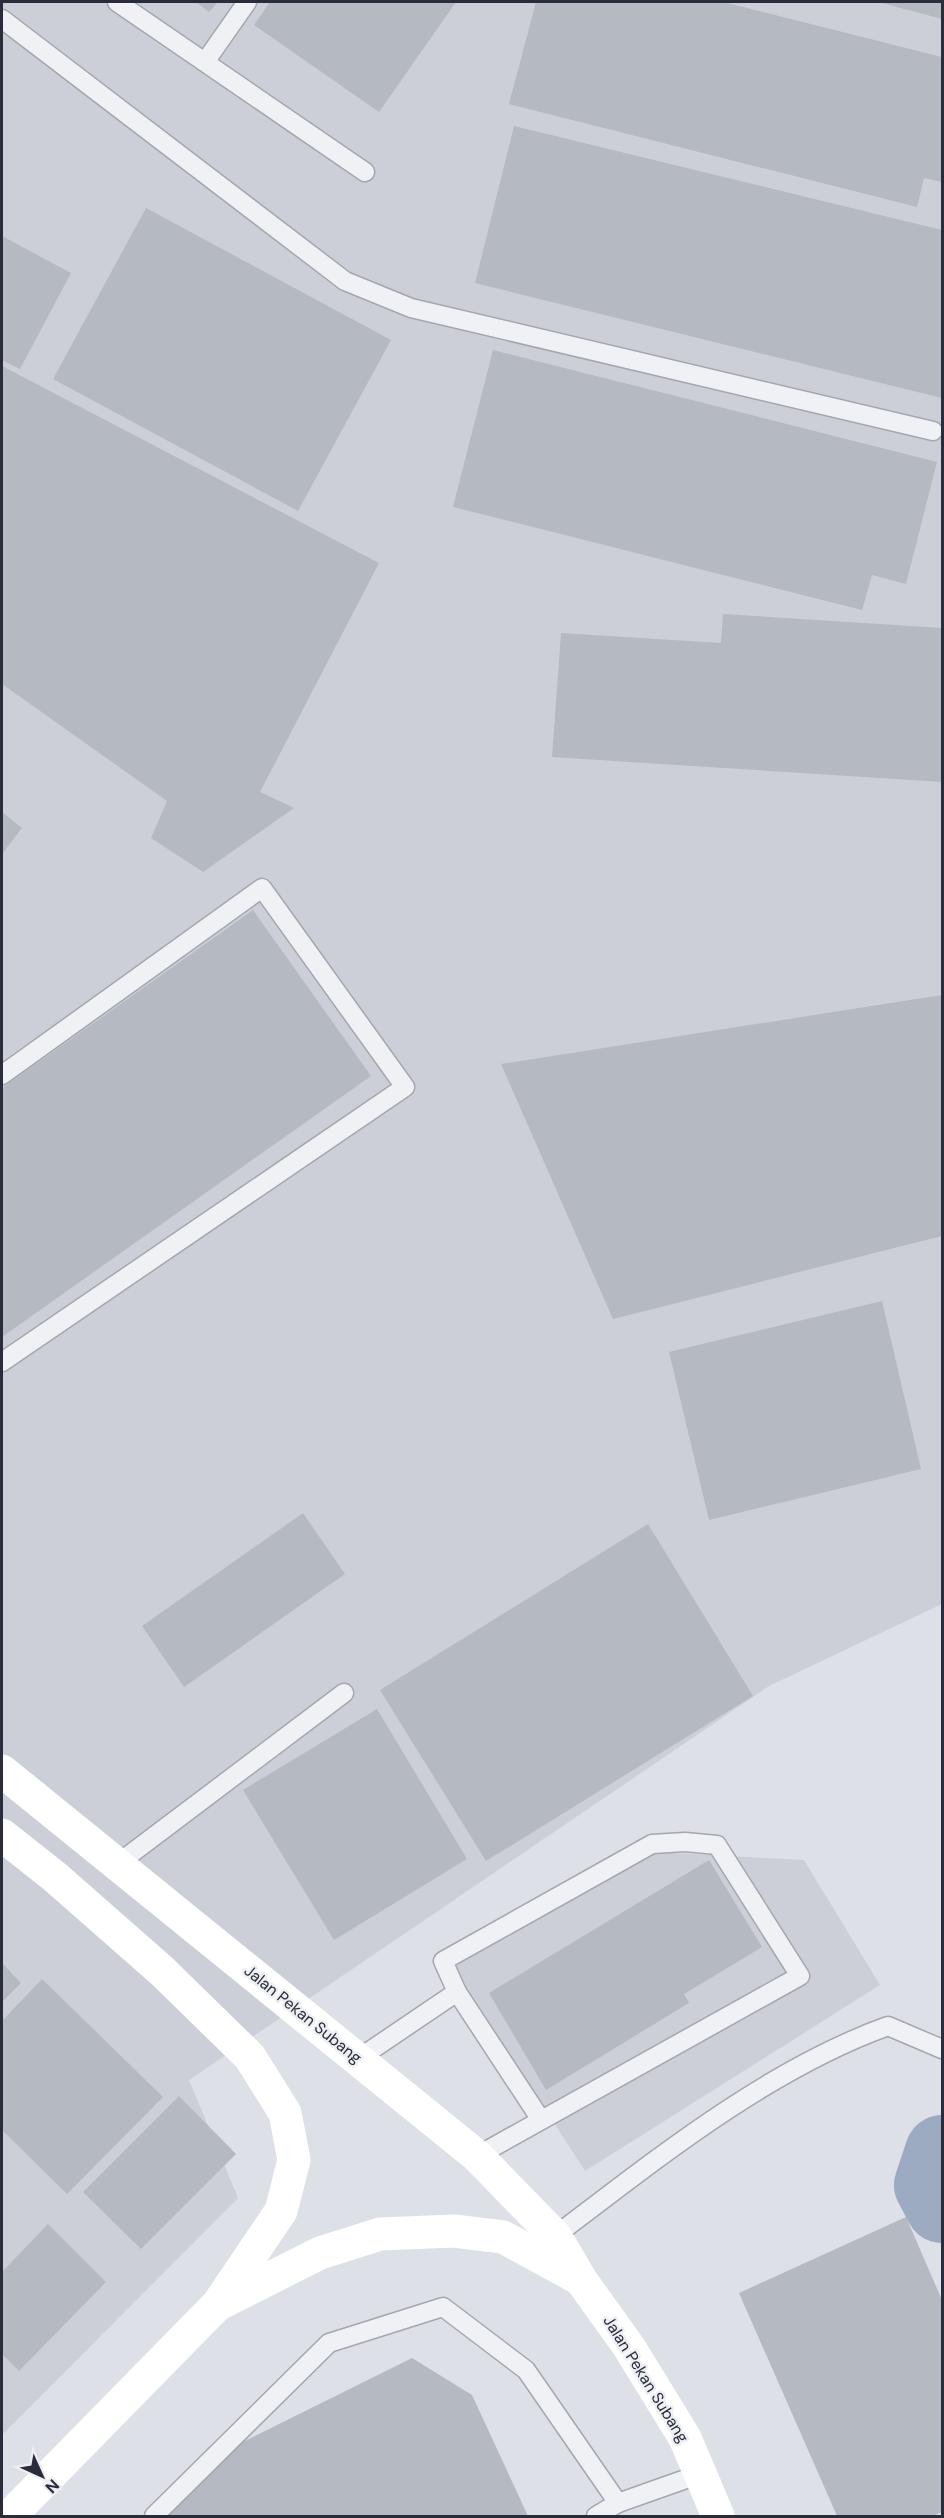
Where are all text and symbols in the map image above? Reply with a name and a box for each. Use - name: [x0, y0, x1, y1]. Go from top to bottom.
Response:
- street label: Jalan Pekan Subang: [240, 1960, 366, 2068]
- street label: Jalan Pekan Subang: [598, 2312, 694, 2446]
- north arrow: [12, 2446, 72, 2506]
- text: N: [41, 2475, 64, 2498]

